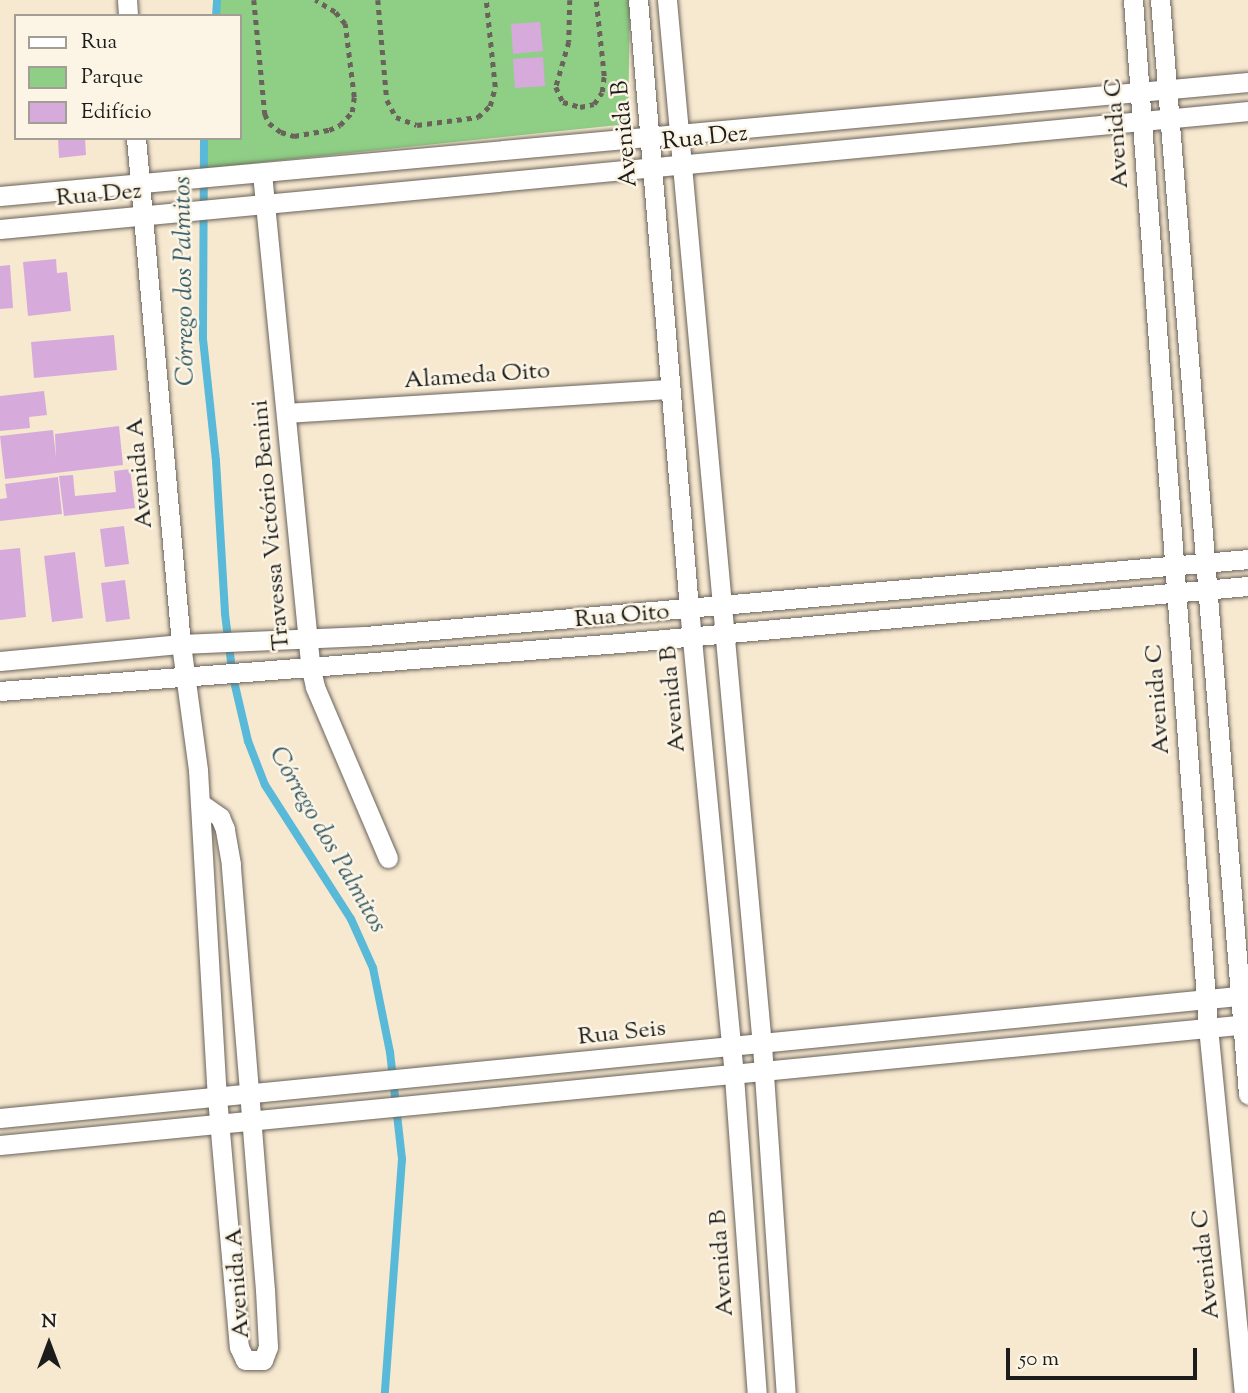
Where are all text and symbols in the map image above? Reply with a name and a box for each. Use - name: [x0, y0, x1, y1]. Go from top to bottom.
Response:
- legend: [14, 14, 242, 140]
- text: Rua: [81, 28, 117, 58]
- text: Parque: [81, 63, 143, 93]
- street label: Avenida C: [1100, 77, 1136, 189]
- street label: Avenida B: [607, 79, 645, 189]
- text: Edifício: [81, 98, 151, 128]
- street label: Rua Dez: [661, 120, 749, 158]
- water label: Córrego dos Palmitos: [168, 176, 202, 386]
- street label: Rua Dez: [55, 178, 143, 214]
- street label: Alameda Oito: [403, 358, 551, 396]
- street label: Travessa Victório Benini: [247, 398, 297, 652]
- street label: Avenida A: [122, 416, 160, 530]
- street label: Rua Oito: [573, 599, 671, 635]
- street label: Avenida C: [1141, 643, 1177, 755]
- street label: Avenida B: [655, 644, 693, 754]
- water label: Córrego dos Palmitos: [261, 741, 393, 939]
- street label: Rua Seis: [577, 1015, 667, 1053]
- street label: Avenida C: [1187, 1207, 1227, 1321]
- street label: Avenida B: [705, 1209, 741, 1317]
- street label: Avenida A: [221, 1226, 257, 1340]
- north arrow: [14, 1309, 84, 1379]
- text: N: [41, 1309, 57, 1336]
- scale bar: [1010, 1334, 1201, 1378]
- text: 50 m: [1019, 1345, 1059, 1375]

